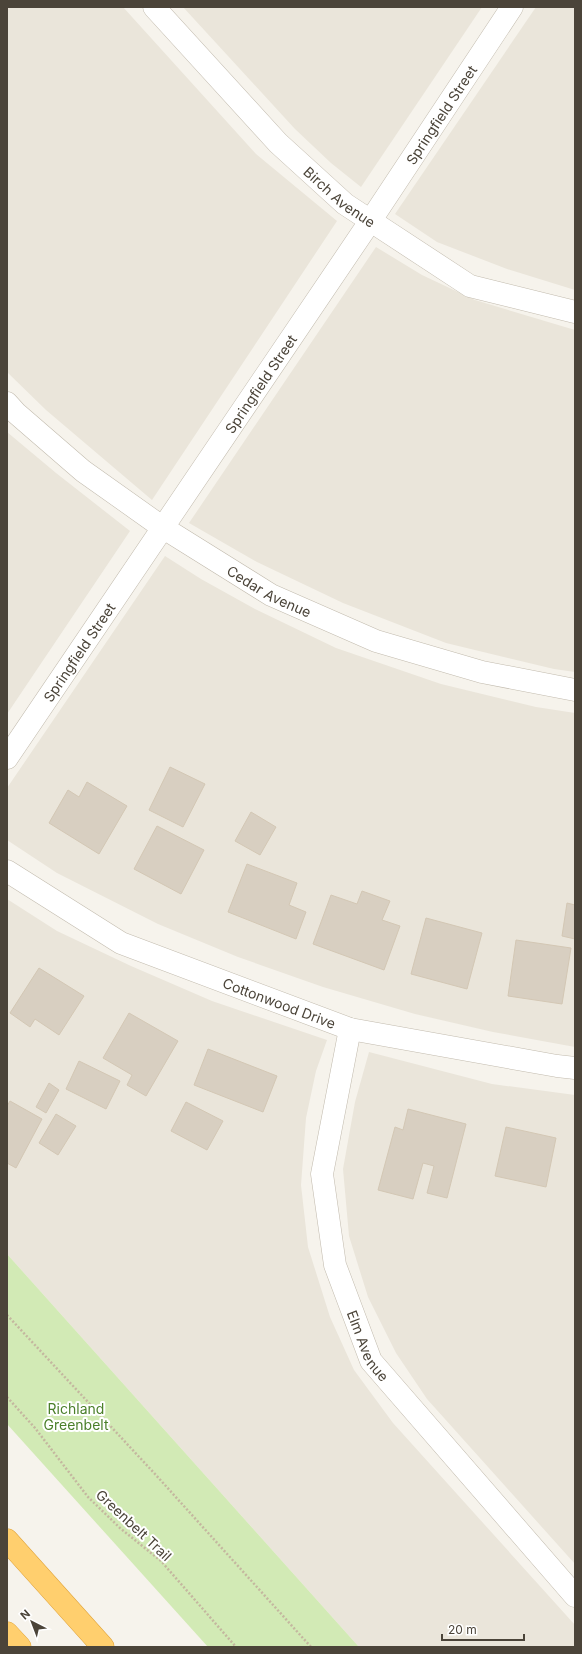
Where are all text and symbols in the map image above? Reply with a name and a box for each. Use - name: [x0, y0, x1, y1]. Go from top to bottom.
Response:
- street label: Springfield Street: [402, 61, 480, 167]
- street label: Birch Avenue: [301, 163, 379, 230]
- street label: Springfield Street: [221, 331, 300, 436]
- street label: Cedar Avenue: [224, 561, 314, 620]
- street label: Springfield Street: [39, 599, 118, 705]
- street label: Cottonwood Drive: [221, 974, 338, 1031]
- street label: Elm Avenue: [344, 1308, 393, 1384]
- park label: Richland Greenbelt: [44, 1400, 109, 1433]
- street label: Greenbelt Trail: [93, 1486, 175, 1564]
- north arrow: [12, 1602, 52, 1642]
- text: N: [18, 1607, 33, 1623]
- scale bar: [442, 1616, 524, 1642]
- text: 20 m: [448, 1622, 477, 1637]

